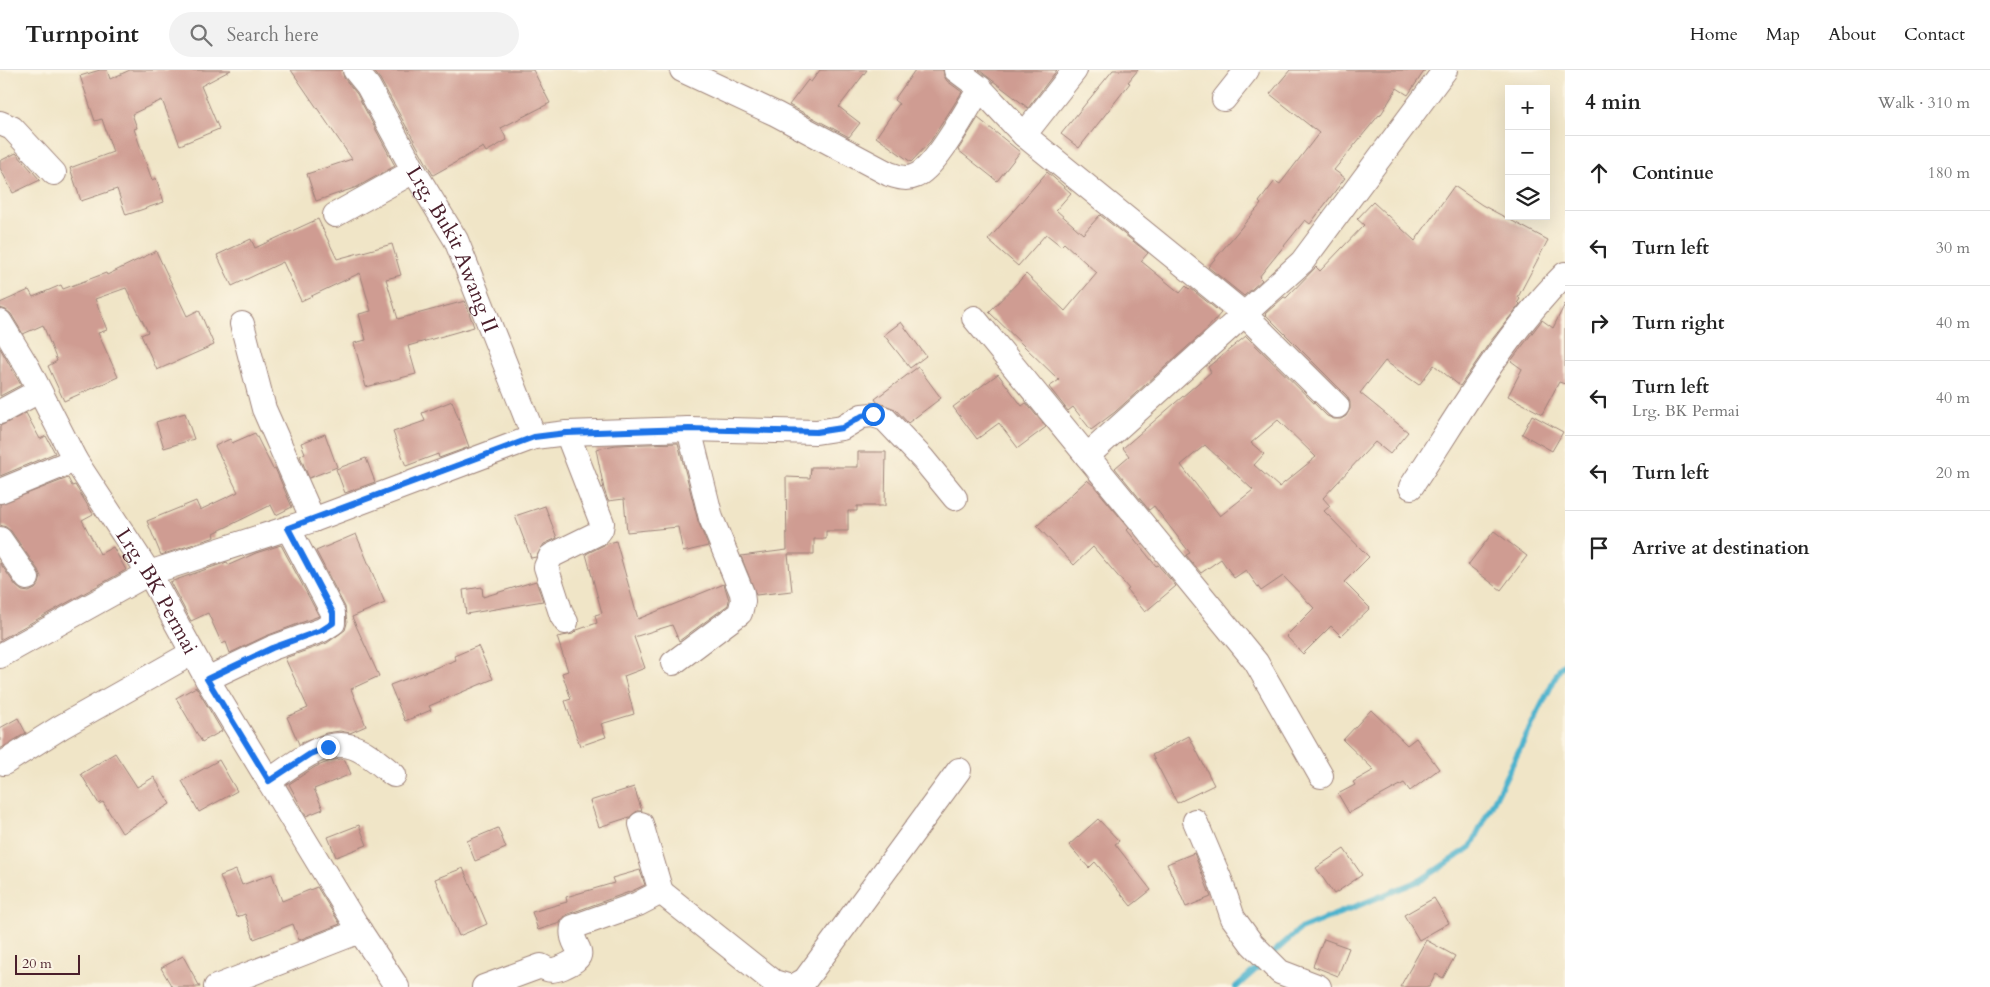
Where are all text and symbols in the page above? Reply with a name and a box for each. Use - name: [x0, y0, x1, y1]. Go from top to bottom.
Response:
- search box: [169, 12, 519, 57]
- text: Turnpoint: [25, 18, 139, 51]
- icon: search: [187, 21, 215, 49]
- text: Search here: [227, 22, 319, 48]
- text: Home: [1690, 22, 1738, 47]
- text: Map: [1766, 22, 1800, 47]
- text: About: [1828, 22, 1876, 47]
- text: Contact: [1904, 22, 1965, 47]
- map controls: [1505, 85, 1550, 220]
- button: +: [1505, 85, 1550, 130]
- text: 4 min: [1585, 88, 1641, 117]
- text: Walk · 310 m: [1878, 92, 1970, 114]
- button: −: [1505, 130, 1550, 175]
- icon: ahead: [1585, 159, 1613, 187]
- street label: Lrg. Bukit Awang II: [400, 160, 506, 337]
- text: Continue: [1632, 160, 1714, 186]
- text: 180 m: [1928, 162, 1970, 184]
- button: layers: [1505, 175, 1550, 220]
- icon: left: [1585, 234, 1613, 262]
- text: Turn left: [1632, 235, 1709, 261]
- text: 30 m: [1936, 237, 1970, 259]
- icon: right: [1585, 309, 1613, 337]
- text: Turn right: [1632, 310, 1724, 336]
- text: 40 m: [1936, 312, 1970, 334]
- text: Turn left: [1632, 374, 1709, 400]
- icon: left: [1585, 384, 1613, 412]
- text: 40 m: [1936, 387, 1970, 409]
- text: Lrg. BK Permai: [1632, 400, 1739, 422]
- route start: [862, 403, 885, 426]
- icon: left: [1585, 459, 1613, 487]
- text: Turn left: [1632, 460, 1709, 486]
- text: 20 m: [1936, 462, 1970, 484]
- street label: Lrg. BK Permai: [109, 523, 205, 659]
- icon: arrive: [1585, 534, 1613, 562]
- text: Arrive at destination: [1632, 535, 1809, 561]
- route end: [317, 736, 340, 759]
- scale bar: [15, 952, 80, 975]
- text: 20 m: [22, 954, 52, 973]

